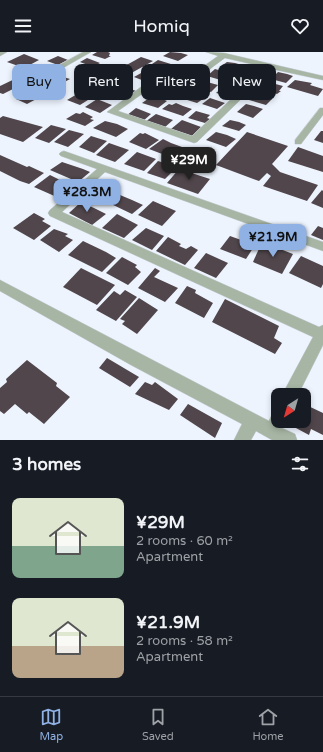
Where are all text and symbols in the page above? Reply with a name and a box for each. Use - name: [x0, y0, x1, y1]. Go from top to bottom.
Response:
- icon: menu: [12, 15, 34, 37]
- text: Homiq: [133, 15, 190, 37]
- icon: heart: [289, 15, 311, 37]
- chip: Buy: [12, 64, 66, 100]
- chip: Rent: [74, 64, 133, 100]
- chip: Filters: [141, 64, 210, 100]
- chip: New: [218, 64, 276, 100]
- pin: ¥29M: [165, 147, 213, 181]
- text: ¥29M: [170, 152, 208, 168]
- pin: ¥28.3M: [54, 179, 120, 213]
- text: ¥28.3M: [63, 184, 111, 200]
- pin: ¥21.9M: [240, 224, 306, 258]
- text: ¥21.9M: [249, 229, 297, 245]
- north arrow: [271, 388, 311, 428]
- map controls: [271, 388, 311, 428]
- icon: filters: [289, 453, 311, 475]
- text: 3 homes: [12, 454, 81, 475]
- text: ¥29M: [136, 512, 185, 533]
- icon: home: [44, 514, 92, 562]
- text: 2 rooms · 60 m²: [136, 533, 233, 549]
- text: Apartment: [136, 549, 203, 565]
- text: ¥21.9M: [136, 612, 200, 633]
- icon: home: [44, 614, 92, 662]
- text: 2 rooms · 58 m²: [136, 633, 233, 649]
- text: Apartment: [136, 649, 203, 665]
- tab: Map: [39, 706, 63, 743]
- tab: Saved: [142, 706, 174, 743]
- tab: Home: [252, 706, 284, 743]

